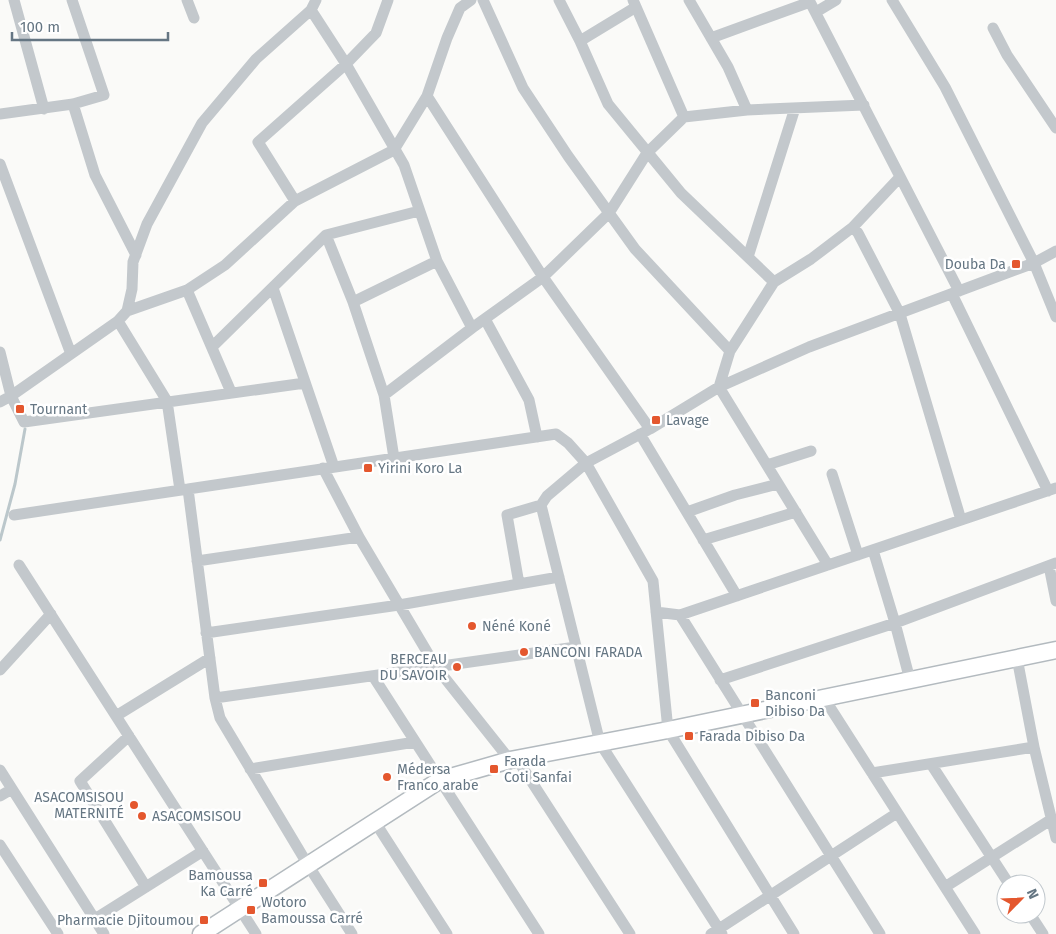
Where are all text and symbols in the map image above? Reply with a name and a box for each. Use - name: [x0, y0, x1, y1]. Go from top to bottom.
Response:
- scale bar: [12, 10, 169, 42]
- text: 100 m: [20, 18, 60, 36]
- place label: Douba Da: [945, 256, 1006, 273]
- marker: Douba Da: [1010, 258, 1022, 270]
- place label: Tournant: [30, 401, 88, 418]
- marker: Tournant: [14, 403, 26, 415]
- place label: Lavage: [666, 412, 709, 429]
- marker: Lavage: [650, 414, 662, 426]
- place label: Yirini Koro La: [378, 460, 462, 477]
- marker: Yirini Koro La: [362, 462, 374, 474]
- place label: Néné Koné: [482, 618, 551, 635]
- marker: Néné Koné: [466, 620, 478, 632]
- place label: BANCONI FARADA: [534, 644, 642, 661]
- marker: BANCONI FARADA: [518, 646, 530, 658]
- place label: BERCEAU DU SAVOIR: [380, 651, 448, 684]
- marker: BERCEAU DU SAVOIR: [451, 661, 463, 673]
- place label: Banconi Dibiso Da: [765, 687, 825, 720]
- marker: Banconi Dibiso Da: [749, 697, 761, 709]
- place label: Farada Dibiso Da: [699, 728, 805, 745]
- marker: Farada Dibiso Da: [683, 730, 695, 742]
- place label: Farada Coti Sanfai: [504, 753, 572, 786]
- place label: Médersa Franco arabe: [397, 761, 479, 794]
- marker: Farada Coti Sanfai: [488, 763, 500, 775]
- marker: Médersa Franco arabe: [381, 771, 393, 783]
- place label: ASACOMSISOU MATERNITÉ: [34, 789, 124, 822]
- marker: ASACOMSISOU MATERNITÉ: [128, 799, 140, 811]
- place label: ASACOMSISOU: [152, 808, 242, 825]
- marker: ASACOMSISOU: [136, 810, 148, 822]
- place label: Bamoussa Ka Carré: [188, 867, 253, 900]
- north arrow: [996, 874, 1046, 924]
- marker: Bamoussa Ka Carré: [257, 877, 269, 889]
- text: N: [1023, 886, 1042, 902]
- place label: Wotoro Bamoussa Carré: [261, 894, 363, 927]
- marker: Wotoro Bamoussa Carré: [245, 904, 257, 916]
- place label: Pharmacie Djitoumou: [57, 912, 194, 929]
- marker: Pharmacie Djitoumou: [198, 914, 210, 926]

